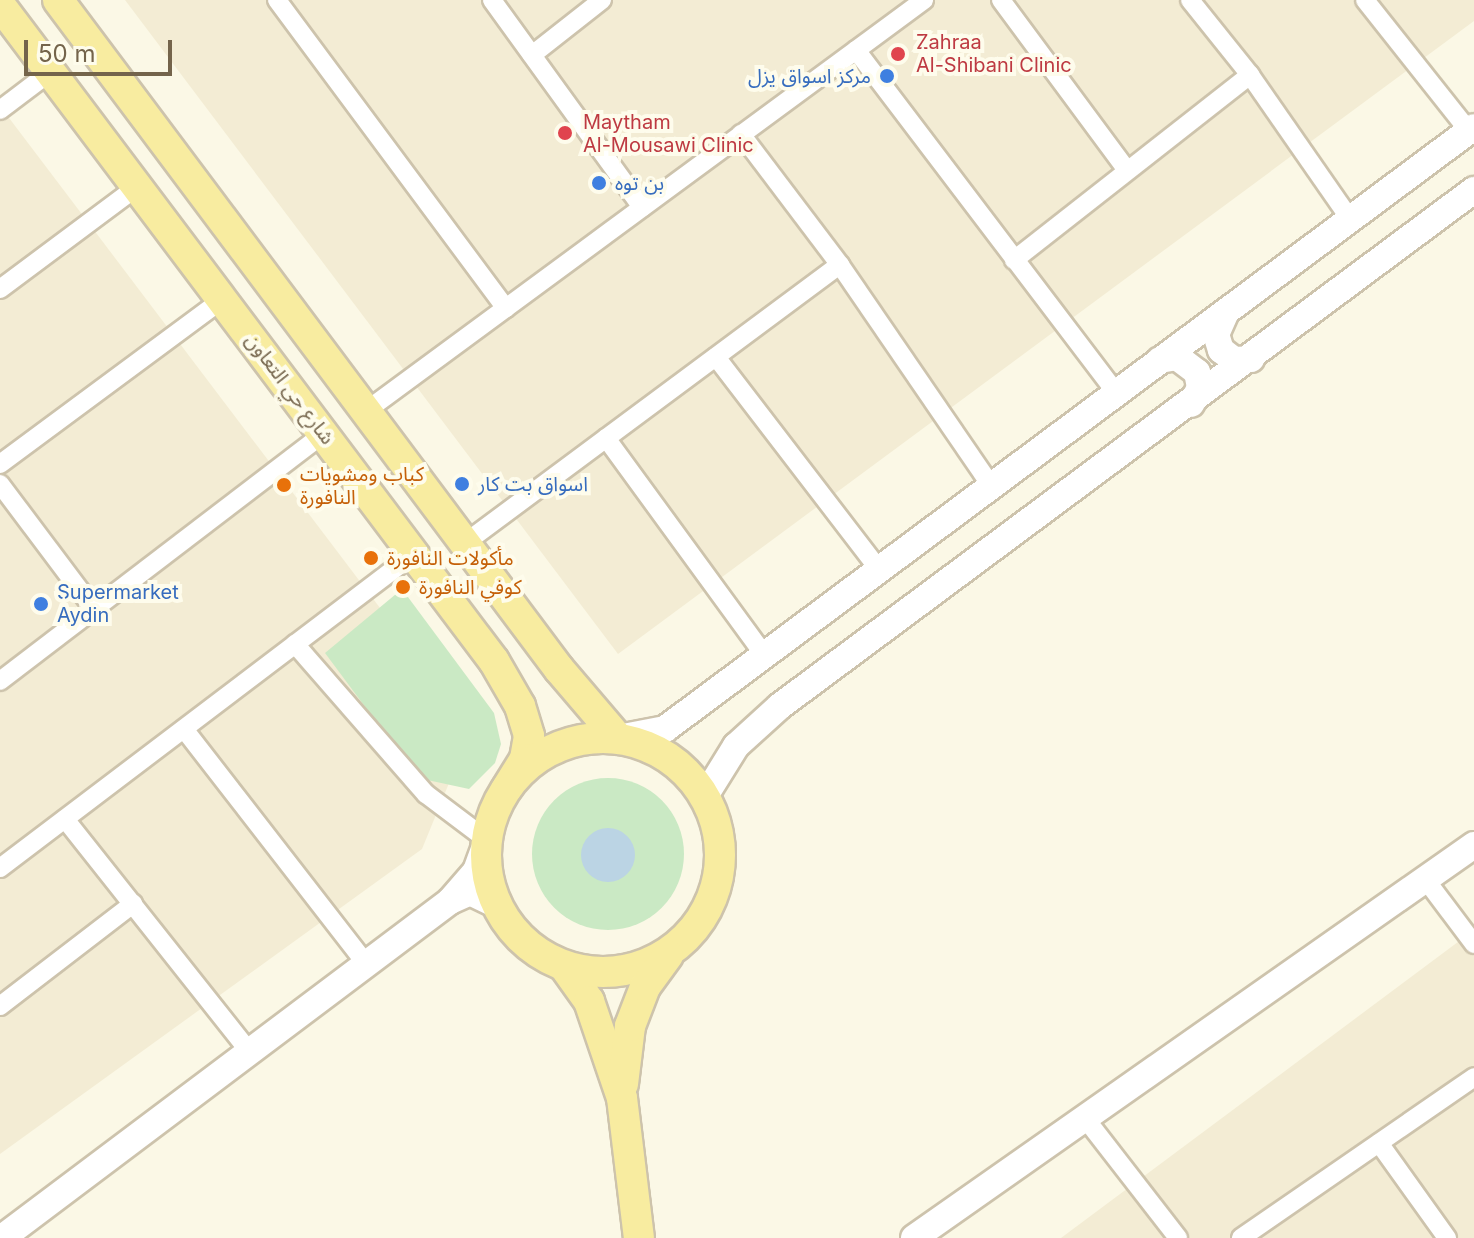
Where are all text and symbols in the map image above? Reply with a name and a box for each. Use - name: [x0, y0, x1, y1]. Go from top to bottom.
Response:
- scale bar: [28, 24, 176, 74]
- place label: Zahraa Al-Shibani Clinic: [916, 30, 1072, 77]
- text: 50 m: [38, 39, 96, 68]
- marker: Zahraa Al-Shibani Clinic: [887, 43, 909, 65]
- place label: مركز اسواق يزل: [748, 64, 871, 88]
- marker: مركز اسواق يزل: [878, 67, 896, 85]
- place label: Maytham Al-Mousawi Clinic: [583, 110, 754, 157]
- marker: Maytham Al-Mousawi Clinic: [554, 122, 576, 144]
- place label: بن توه: [615, 171, 664, 195]
- marker: بن توه: [590, 174, 608, 192]
- street label: شارع حي التعاون: [240, 329, 340, 449]
- place label: كباب ومشويات النافورة: [300, 462, 424, 509]
- place label: اسواق بت كار: [478, 472, 588, 496]
- marker: اسواق بت كار: [453, 475, 471, 493]
- marker: كباب ومشويات النافورة: [275, 476, 293, 494]
- place label: مأكولات النافورة: [387, 546, 514, 570]
- marker: مأكولات النافورة: [362, 549, 380, 567]
- place label: كوفي النافورة: [419, 575, 522, 599]
- marker: كوفي النافورة: [394, 578, 412, 596]
- place label: Supermarket Aydin: [57, 580, 179, 627]
- marker: Supermarket Aydin: [32, 595, 50, 613]

